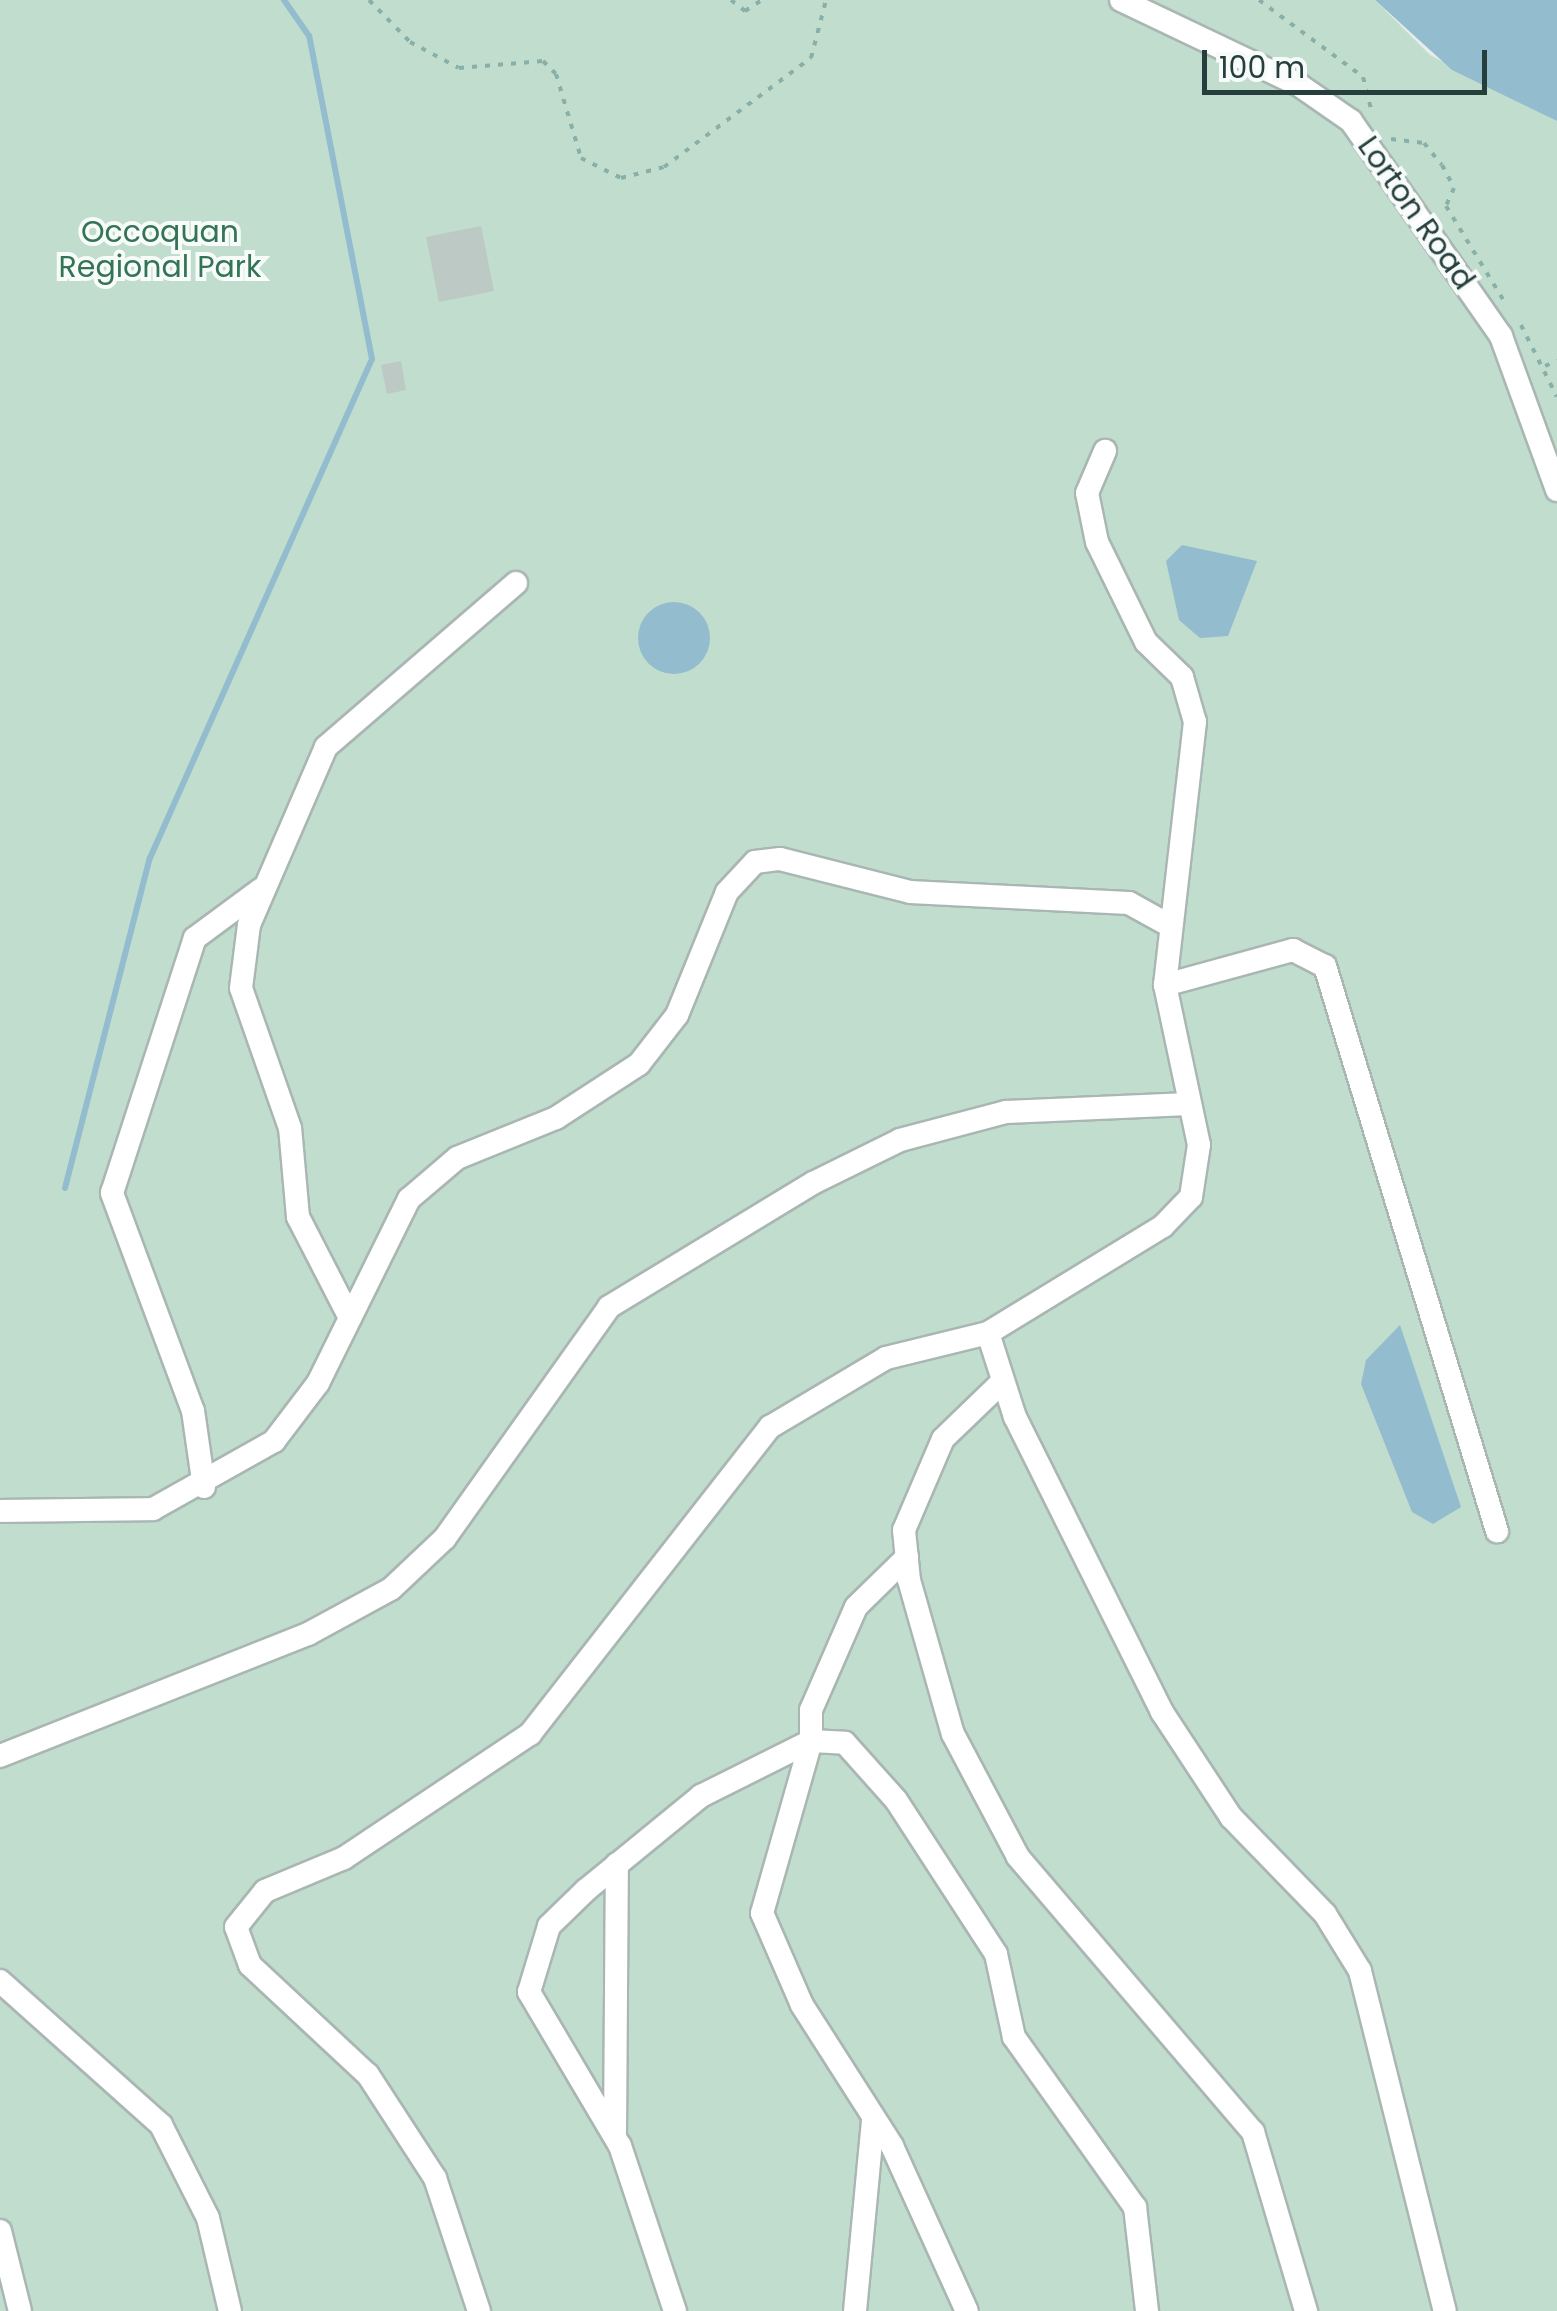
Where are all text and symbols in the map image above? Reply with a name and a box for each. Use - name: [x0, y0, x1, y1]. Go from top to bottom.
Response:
- scale bar: [1207, 30, 1492, 92]
- text: 100 m: [1219, 46, 1305, 89]
- street label: Lorton Road: [1350, 129, 1482, 297]
- park label: Occoquan Regional Park: [59, 214, 261, 284]

